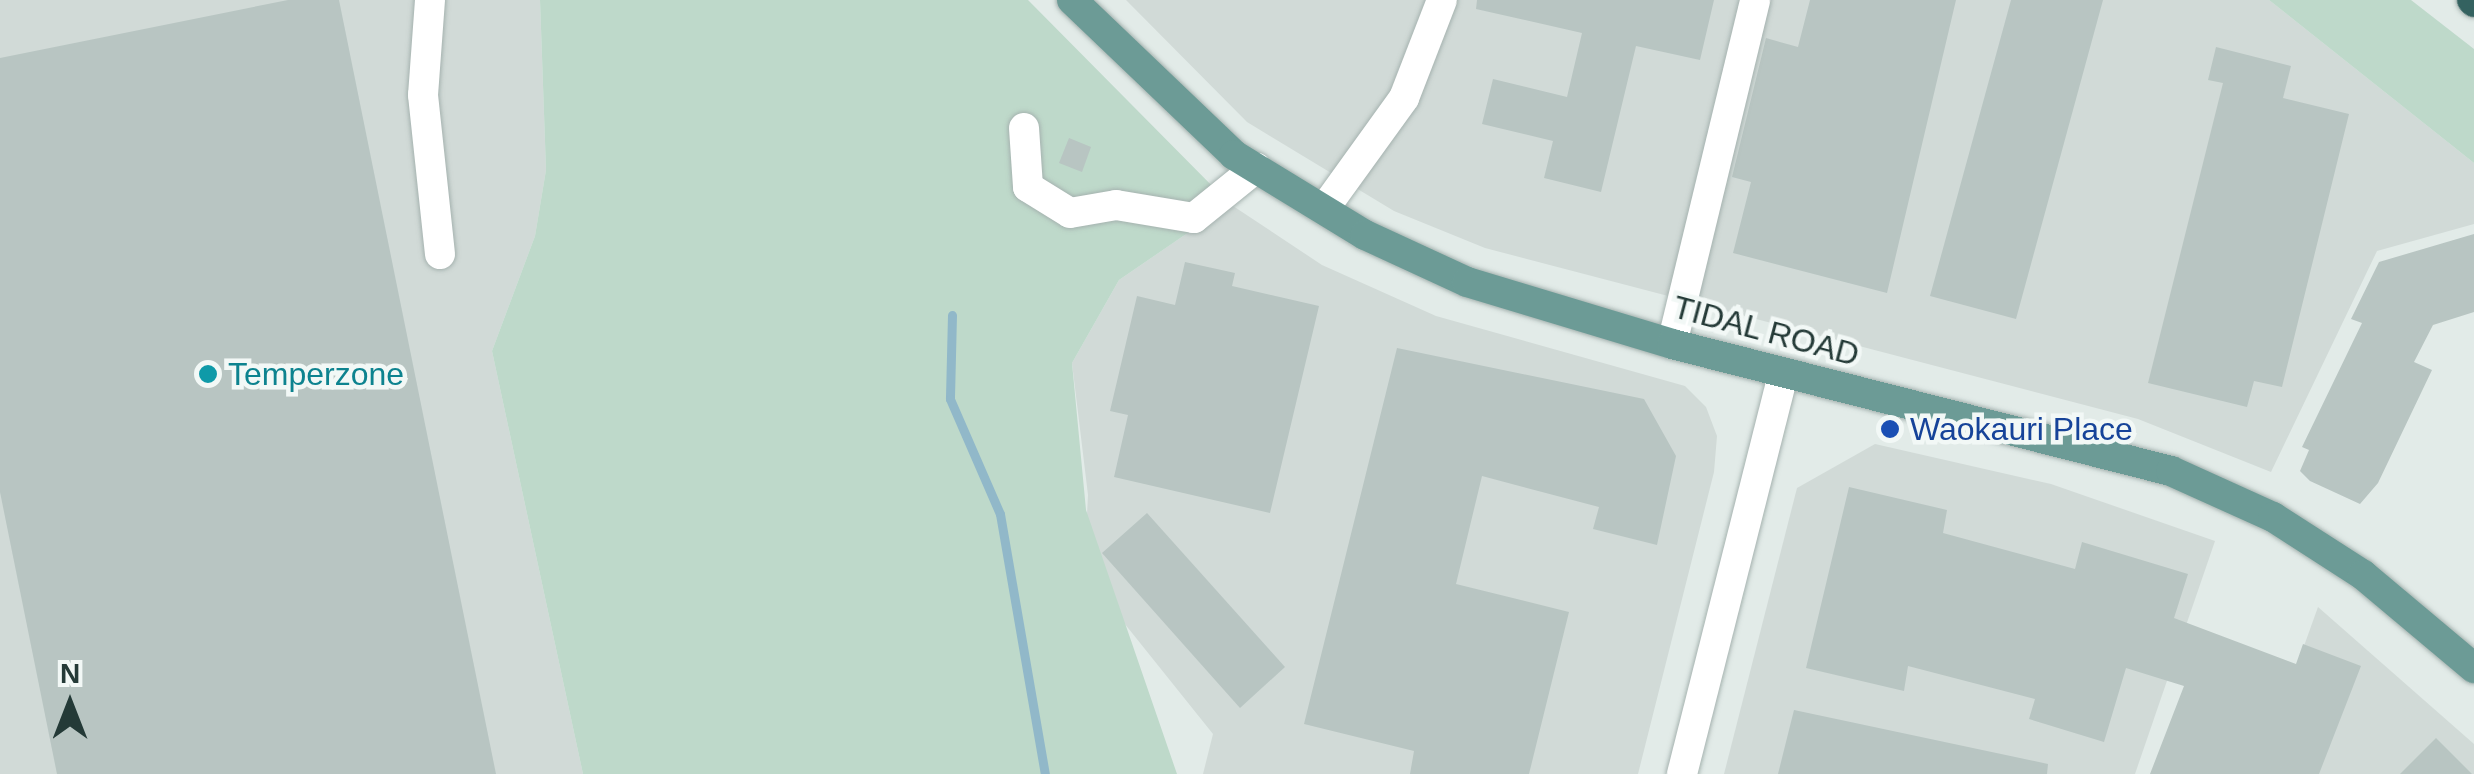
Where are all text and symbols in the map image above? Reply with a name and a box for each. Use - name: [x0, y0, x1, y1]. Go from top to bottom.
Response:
- street label: TIDAL ROAD: [1668, 288, 1864, 374]
- place label: Temperzone: [228, 355, 404, 393]
- marker: Temperzone: [197, 363, 219, 385]
- place label: Waokauri Place: [1910, 410, 2133, 448]
- marker: Waokauri Place: [1879, 418, 1901, 440]
- north arrow: [20, 654, 120, 754]
- text: N: [60, 658, 80, 689]

